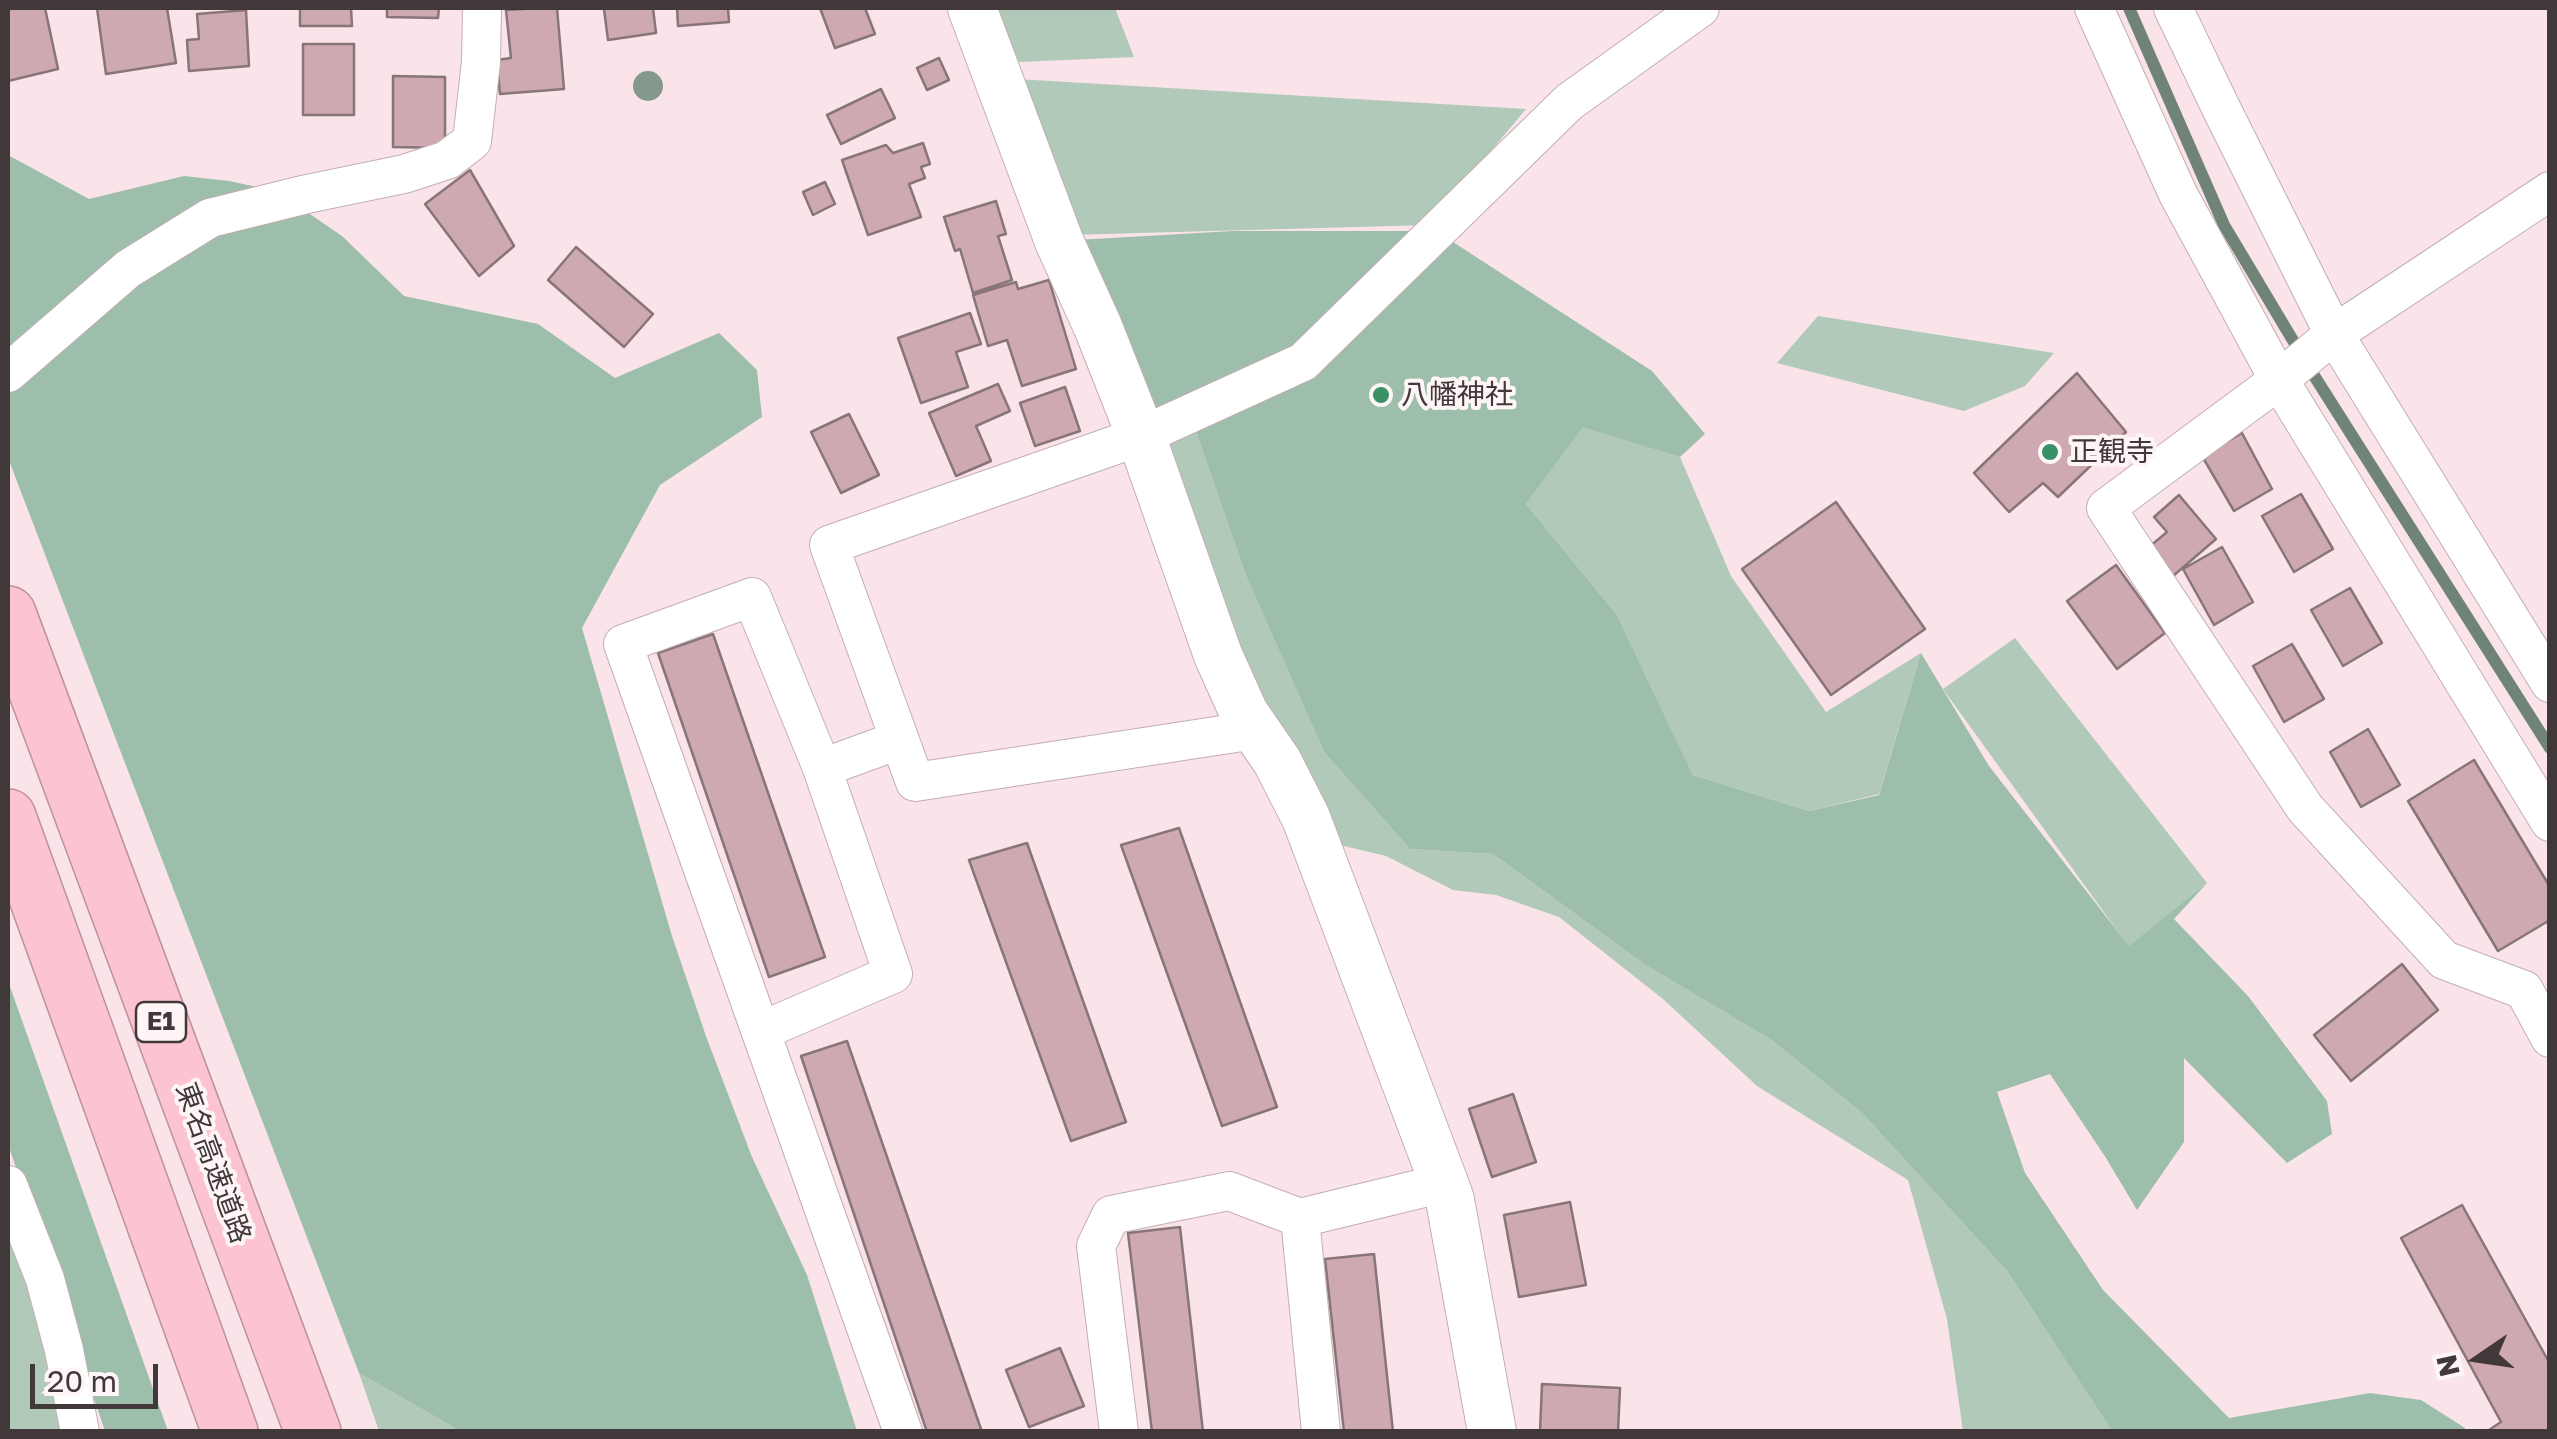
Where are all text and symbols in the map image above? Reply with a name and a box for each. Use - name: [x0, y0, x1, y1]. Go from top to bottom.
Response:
- place label: 八幡神社: [1401, 378, 1513, 412]
- marker: 八幡神社: [1370, 384, 1392, 406]
- place label: 正観寺: [2070, 435, 2154, 469]
- marker: 正観寺: [2039, 441, 2061, 463]
- road number: E1: [136, 1002, 186, 1042]
- street label: 東名高速道路: [168, 1078, 258, 1248]
- north arrow: [2427, 1309, 2527, 1409]
- scale bar: [35, 1344, 162, 1406]
- text: N: [2429, 1352, 2466, 1380]
- text: 20 m: [47, 1363, 117, 1399]

